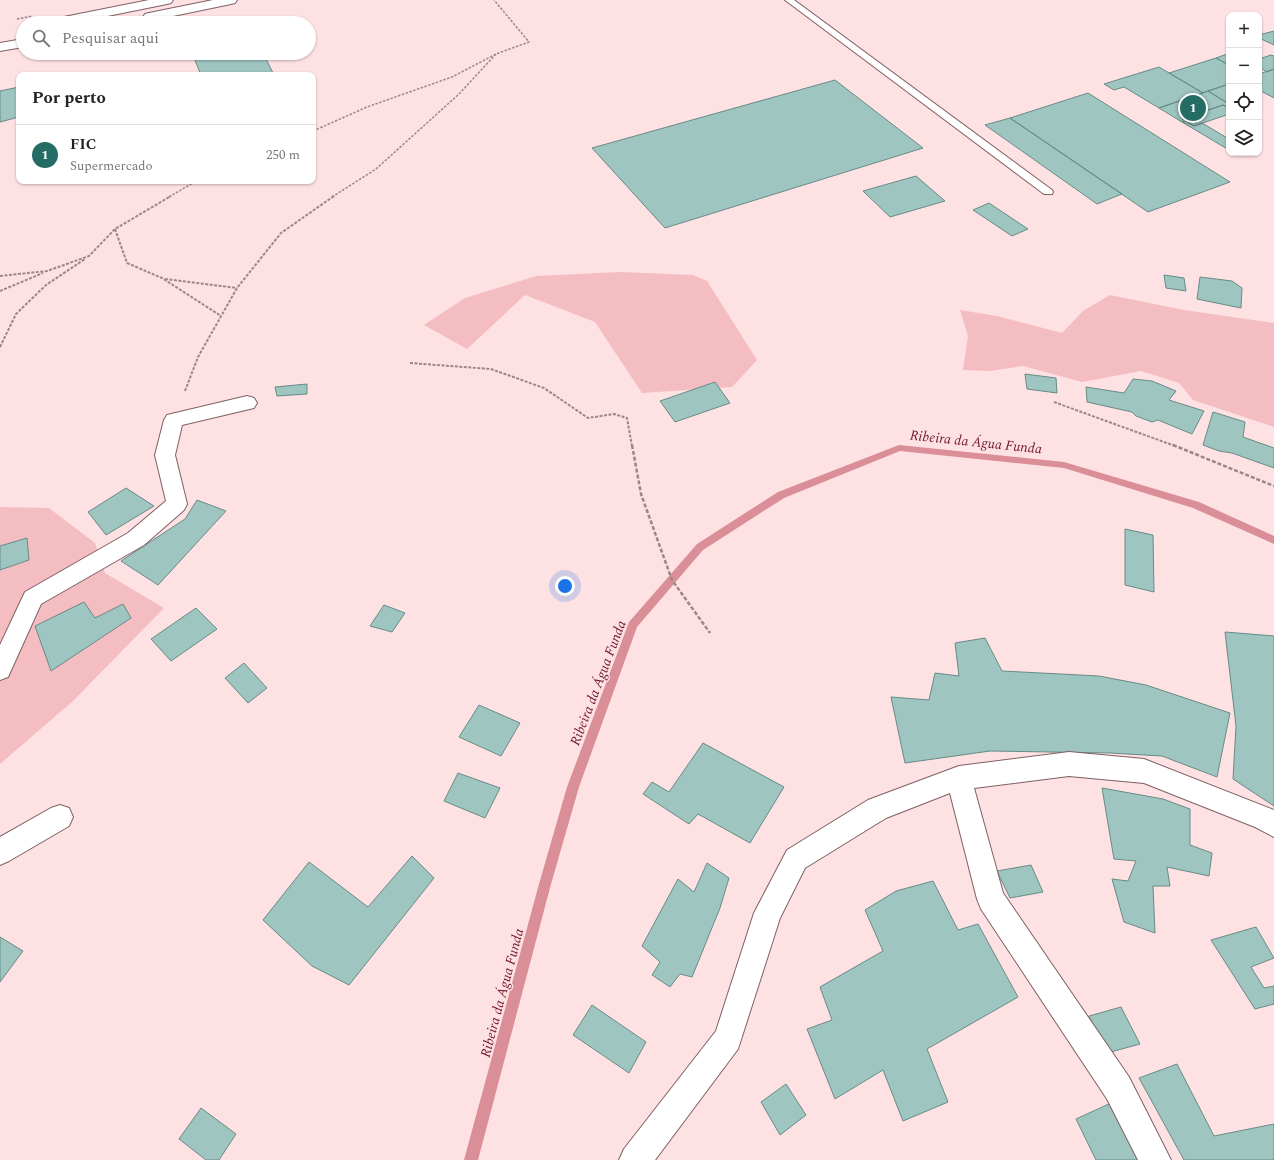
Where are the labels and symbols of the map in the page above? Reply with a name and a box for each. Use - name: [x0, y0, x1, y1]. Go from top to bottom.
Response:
- pin: 1: [1180, 93, 1206, 123]
- water label: Ribeira da Água Funda: [909, 425, 1043, 459]
- your location: [555, 576, 575, 596]
- water label: Ribeira da Água Funda: [564, 617, 632, 749]
- water label: Ribeira da Água Funda: [475, 926, 529, 1060]

